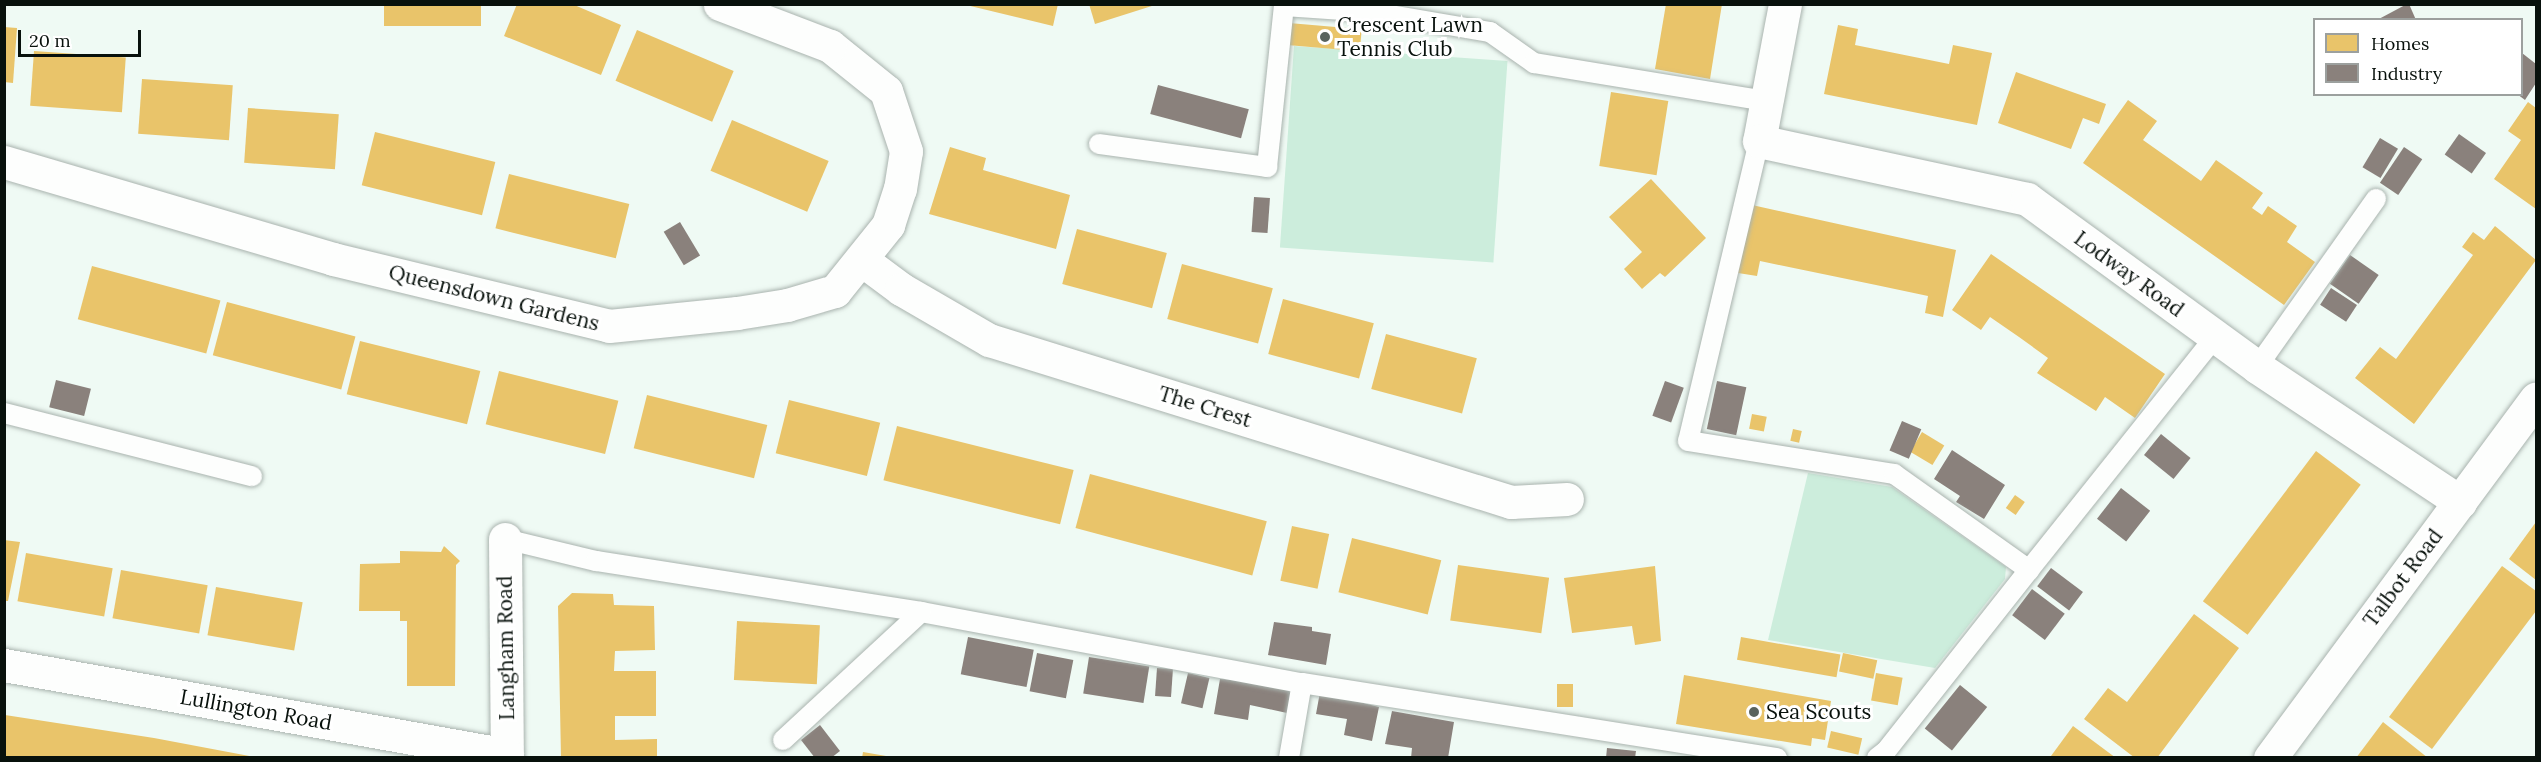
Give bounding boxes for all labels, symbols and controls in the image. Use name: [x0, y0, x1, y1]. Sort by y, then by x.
place label: Crescent Lawn Tennis Club: [1337, 12, 1483, 62]
scale bar: [21, 18, 144, 56]
legend: [2313, 18, 2523, 96]
text: 20 m: [29, 29, 71, 52]
marker: Crescent Lawn Tennis Club: [1318, 30, 1332, 44]
text: Homes: [2371, 32, 2429, 55]
text: Industry: [2371, 62, 2442, 85]
street label: Lodway Road: [2069, 226, 2189, 322]
street label: Queensdown Gardens: [386, 260, 602, 336]
street label: The Crest: [1156, 381, 1254, 433]
street label: Talbot Road: [2358, 524, 2448, 632]
street label: Langham Road: [492, 575, 520, 721]
street label: Lullington Road: [178, 684, 334, 736]
place label: Sea Scouts: [1766, 699, 1871, 725]
marker: Sea Scouts: [1747, 705, 1761, 719]

